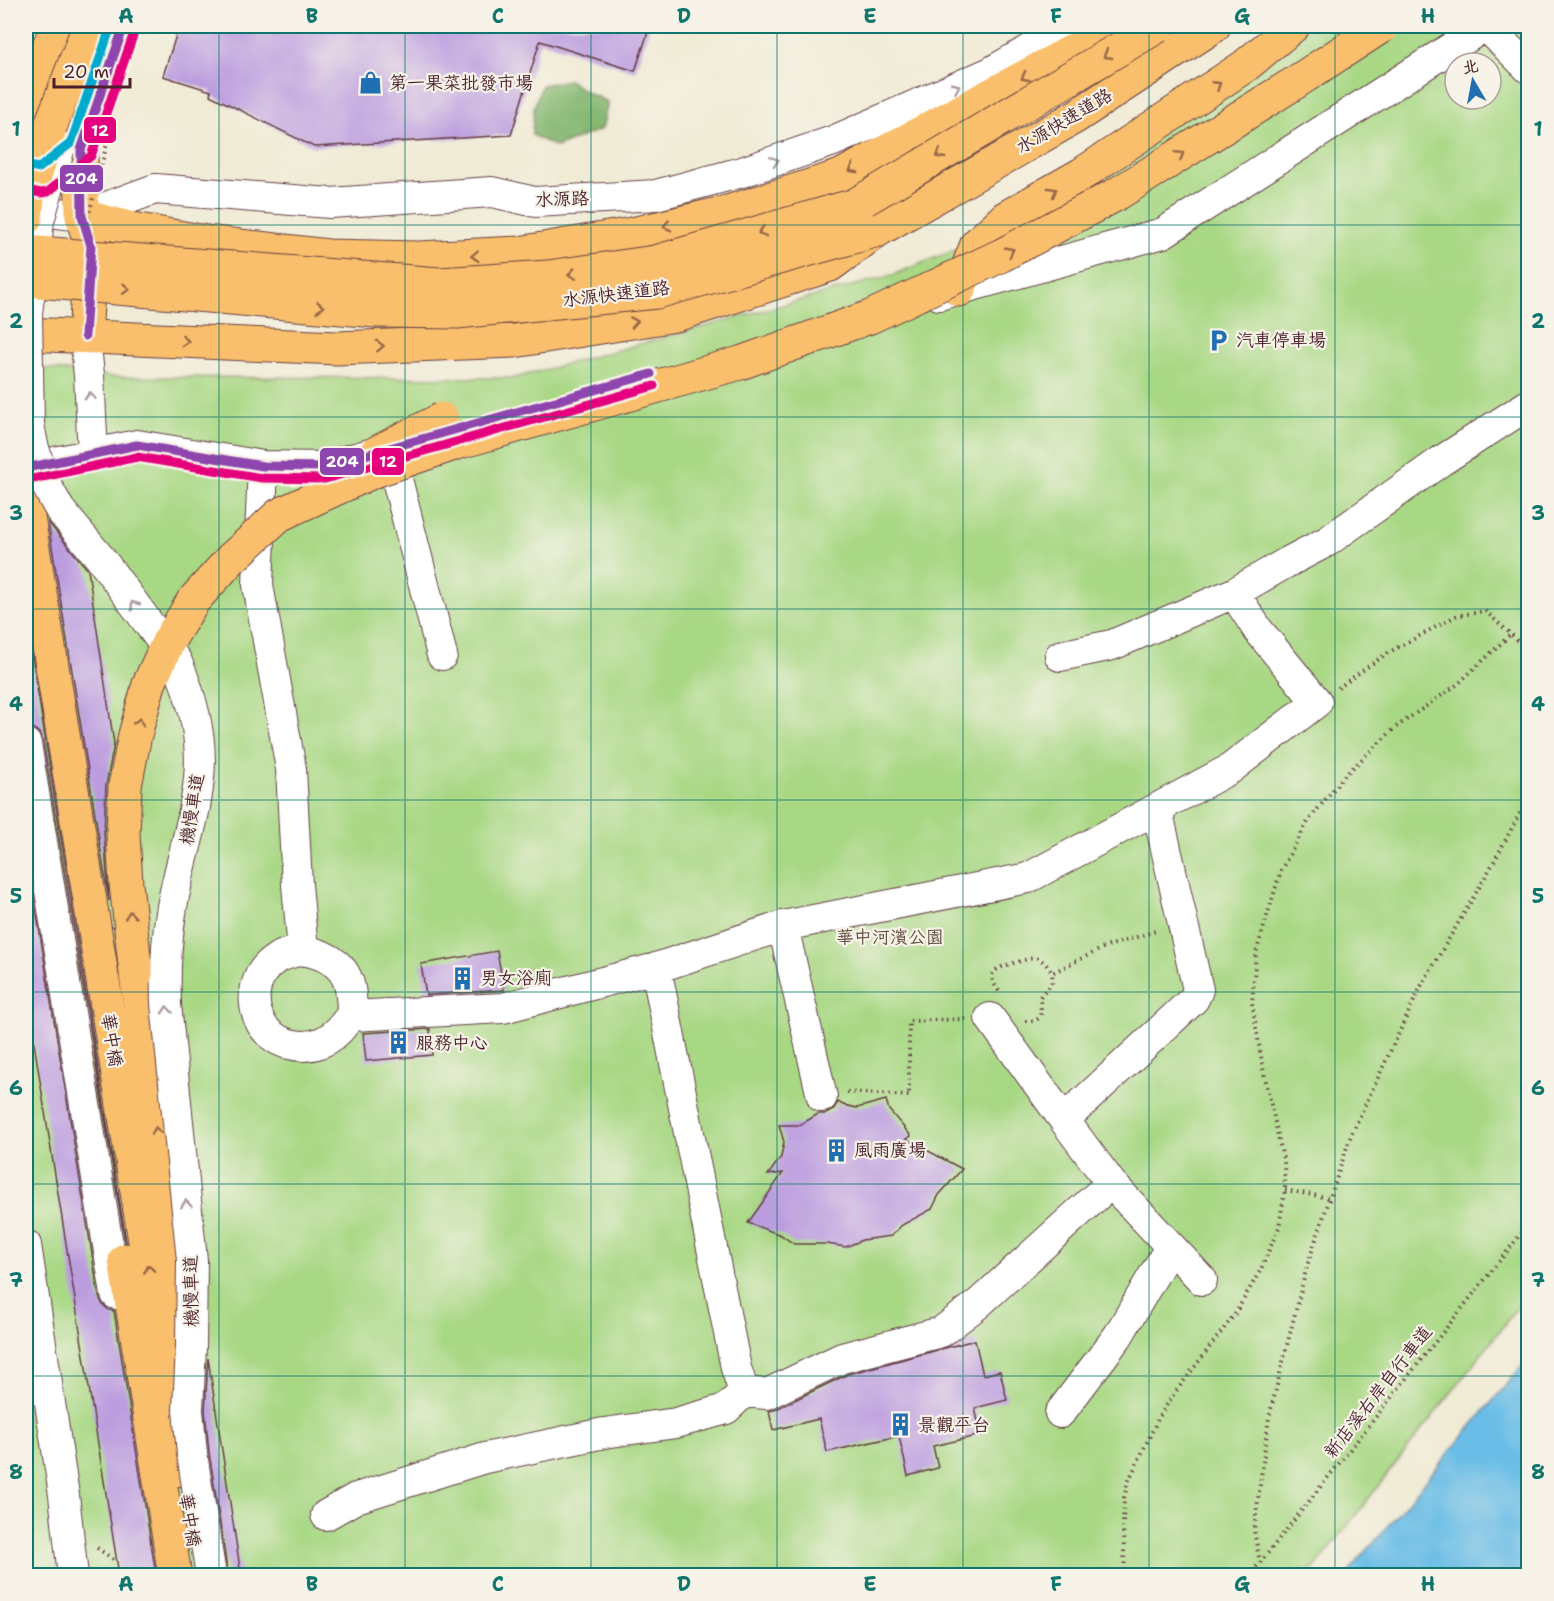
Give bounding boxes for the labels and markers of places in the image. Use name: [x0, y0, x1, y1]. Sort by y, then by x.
shop icon: 第一果菜批發市場: [358, 70, 384, 96]
place label: 第一果菜批發市場: [389, 71, 533, 95]
parking icon: 汽車停車場: [1205, 327, 1231, 353]
place label: 汽車停車場: [1236, 328, 1326, 352]
building icon: 男女浴廁: [449, 965, 475, 991]
place label: 男女浴廁: [480, 966, 552, 990]
building icon: 服務中心: [385, 1030, 411, 1056]
place label: 服務中心: [416, 1031, 488, 1055]
building icon: 風雨廣場: [823, 1137, 849, 1163]
place label: 風雨廣場: [854, 1138, 926, 1162]
building icon: 景觀平台: [887, 1412, 913, 1438]
place label: 景觀平台: [918, 1413, 990, 1437]

